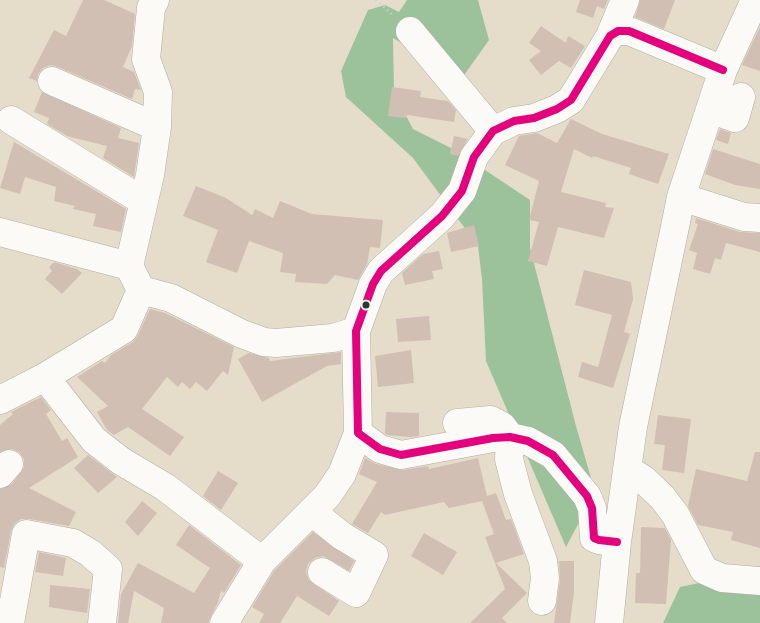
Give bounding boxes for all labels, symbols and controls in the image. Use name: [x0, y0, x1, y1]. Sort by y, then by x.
unlabelled marker: [361, 300, 371, 310]

